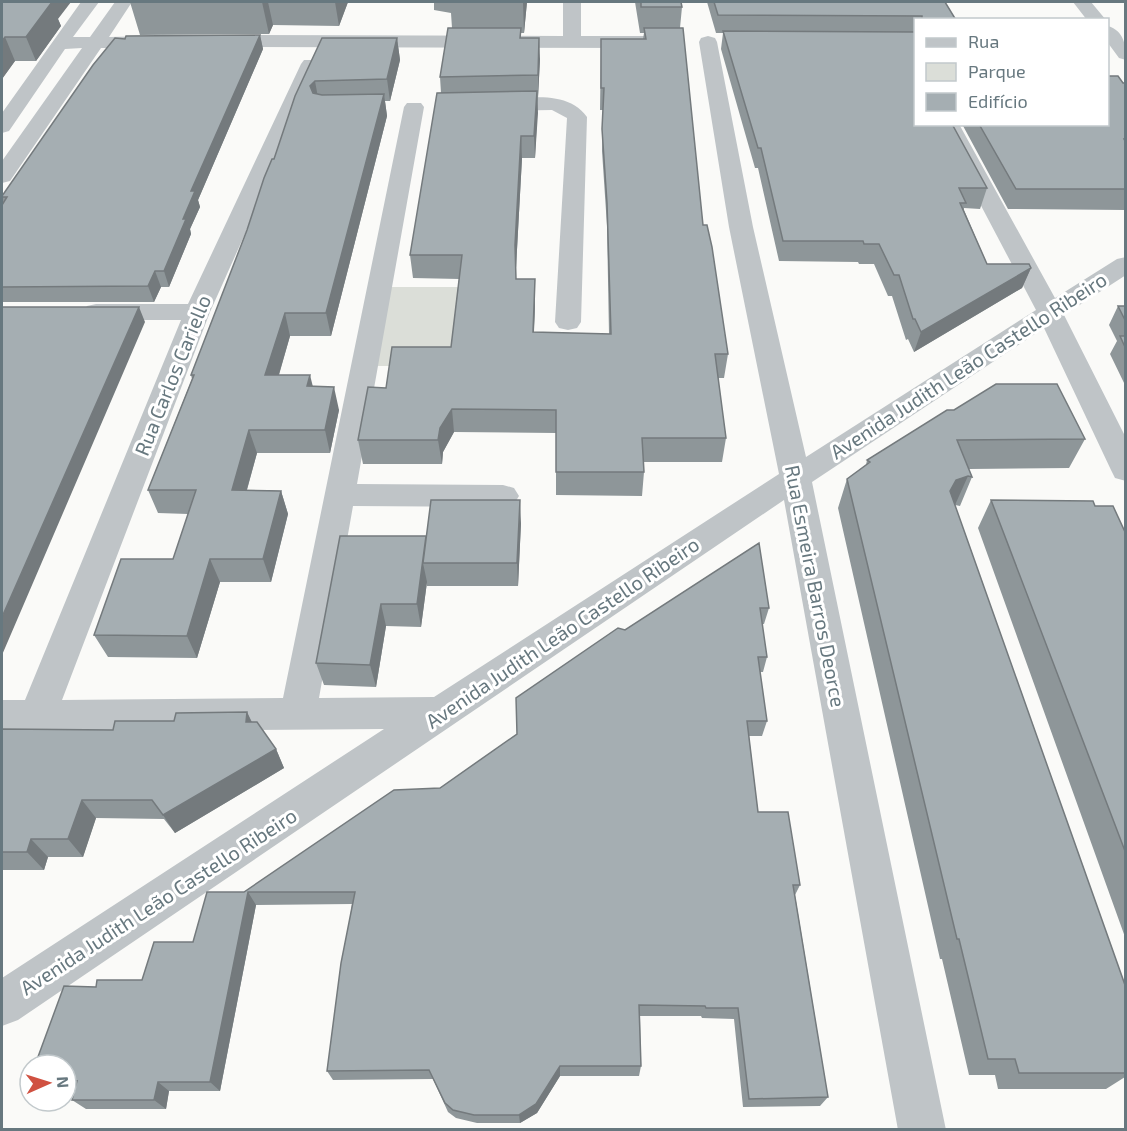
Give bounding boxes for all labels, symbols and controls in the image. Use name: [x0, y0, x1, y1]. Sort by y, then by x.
legend: [914, 18, 1109, 126]
text: Rua: [968, 30, 999, 52]
text: Parque: [968, 60, 1026, 82]
text: Edifício: [968, 90, 1028, 112]
street label: Avenida Judith Leão Castello Ribeiro: [825, 267, 1111, 463]
street label: Rua Carlos Cariello: [129, 291, 215, 459]
street label: Rua Esmeira Barros Deorce: [781, 463, 851, 709]
street label: Avenida Judith Leão Castello Ribeiro: [421, 531, 703, 733]
street label: Avenida Judith Leão Castello Ribeiro: [15, 803, 301, 999]
north arrow: [18, 1053, 78, 1113]
text: N: [54, 1076, 73, 1088]

